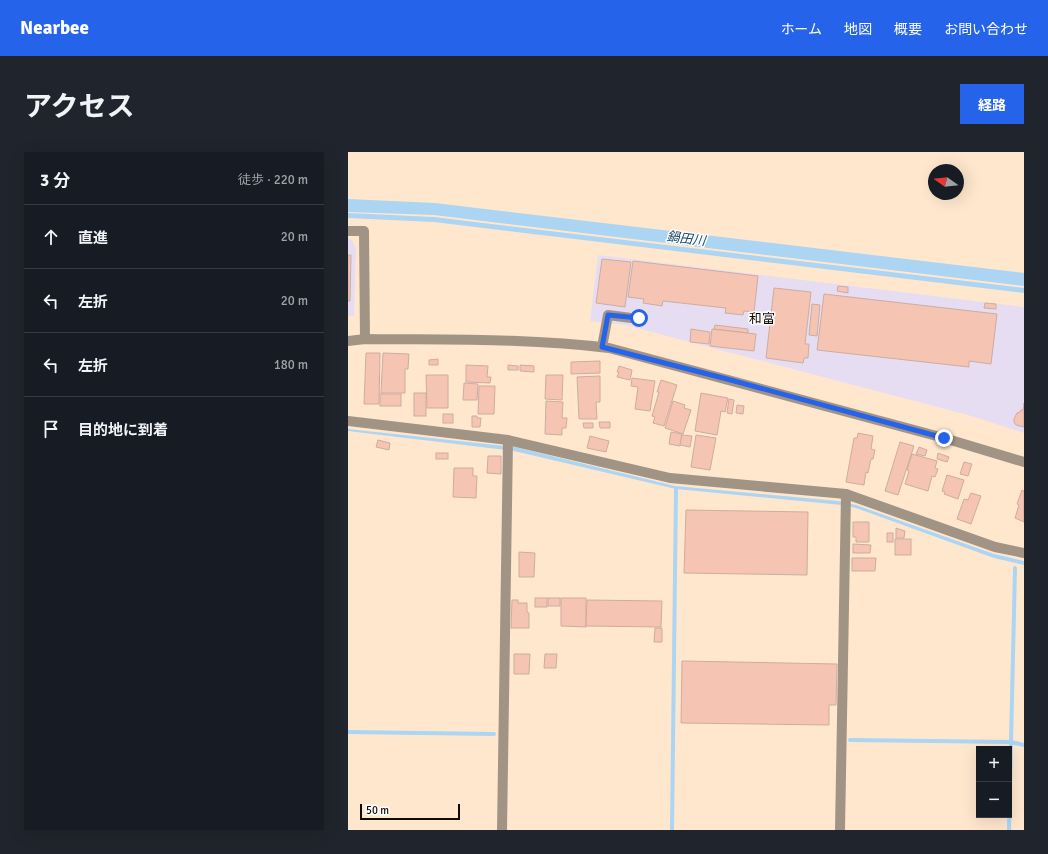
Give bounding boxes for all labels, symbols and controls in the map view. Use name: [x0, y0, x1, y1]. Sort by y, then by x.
text: Nearbee: [20, 16, 89, 40]
text: ホーム: [780, 21, 822, 38]
text: 地図: [844, 21, 872, 38]
text: 概要: [894, 21, 922, 38]
text: お問い合わせ: [944, 21, 1028, 38]
button: 経路: [960, 84, 1024, 124]
text: アクセス: [24, 90, 135, 124]
north arrow: [928, 164, 964, 200]
text: 3 分: [40, 170, 70, 191]
text: 徒歩 · 220 m: [238, 172, 308, 188]
icon: ahead: [40, 226, 62, 248]
text: 直進: [78, 229, 108, 247]
text: 20 m: [281, 229, 308, 245]
water label: 鍋田川: [666, 229, 708, 250]
icon: left: [40, 290, 62, 312]
text: 左折: [78, 293, 108, 311]
text: 20 m: [281, 293, 308, 309]
route start: [630, 309, 648, 327]
district label: 和富: [749, 311, 775, 327]
icon: left: [40, 354, 62, 376]
text: 左折: [78, 357, 108, 375]
text: 180 m: [274, 357, 308, 373]
icon: arrive: [40, 418, 62, 440]
text: 目的地に到着: [78, 421, 168, 439]
route end: [935, 429, 953, 447]
map controls: [976, 746, 1012, 818]
button: +: [976, 746, 1012, 782]
button: −: [976, 782, 1012, 818]
scale bar: [360, 802, 460, 821]
text: 50 m: [366, 804, 389, 817]

